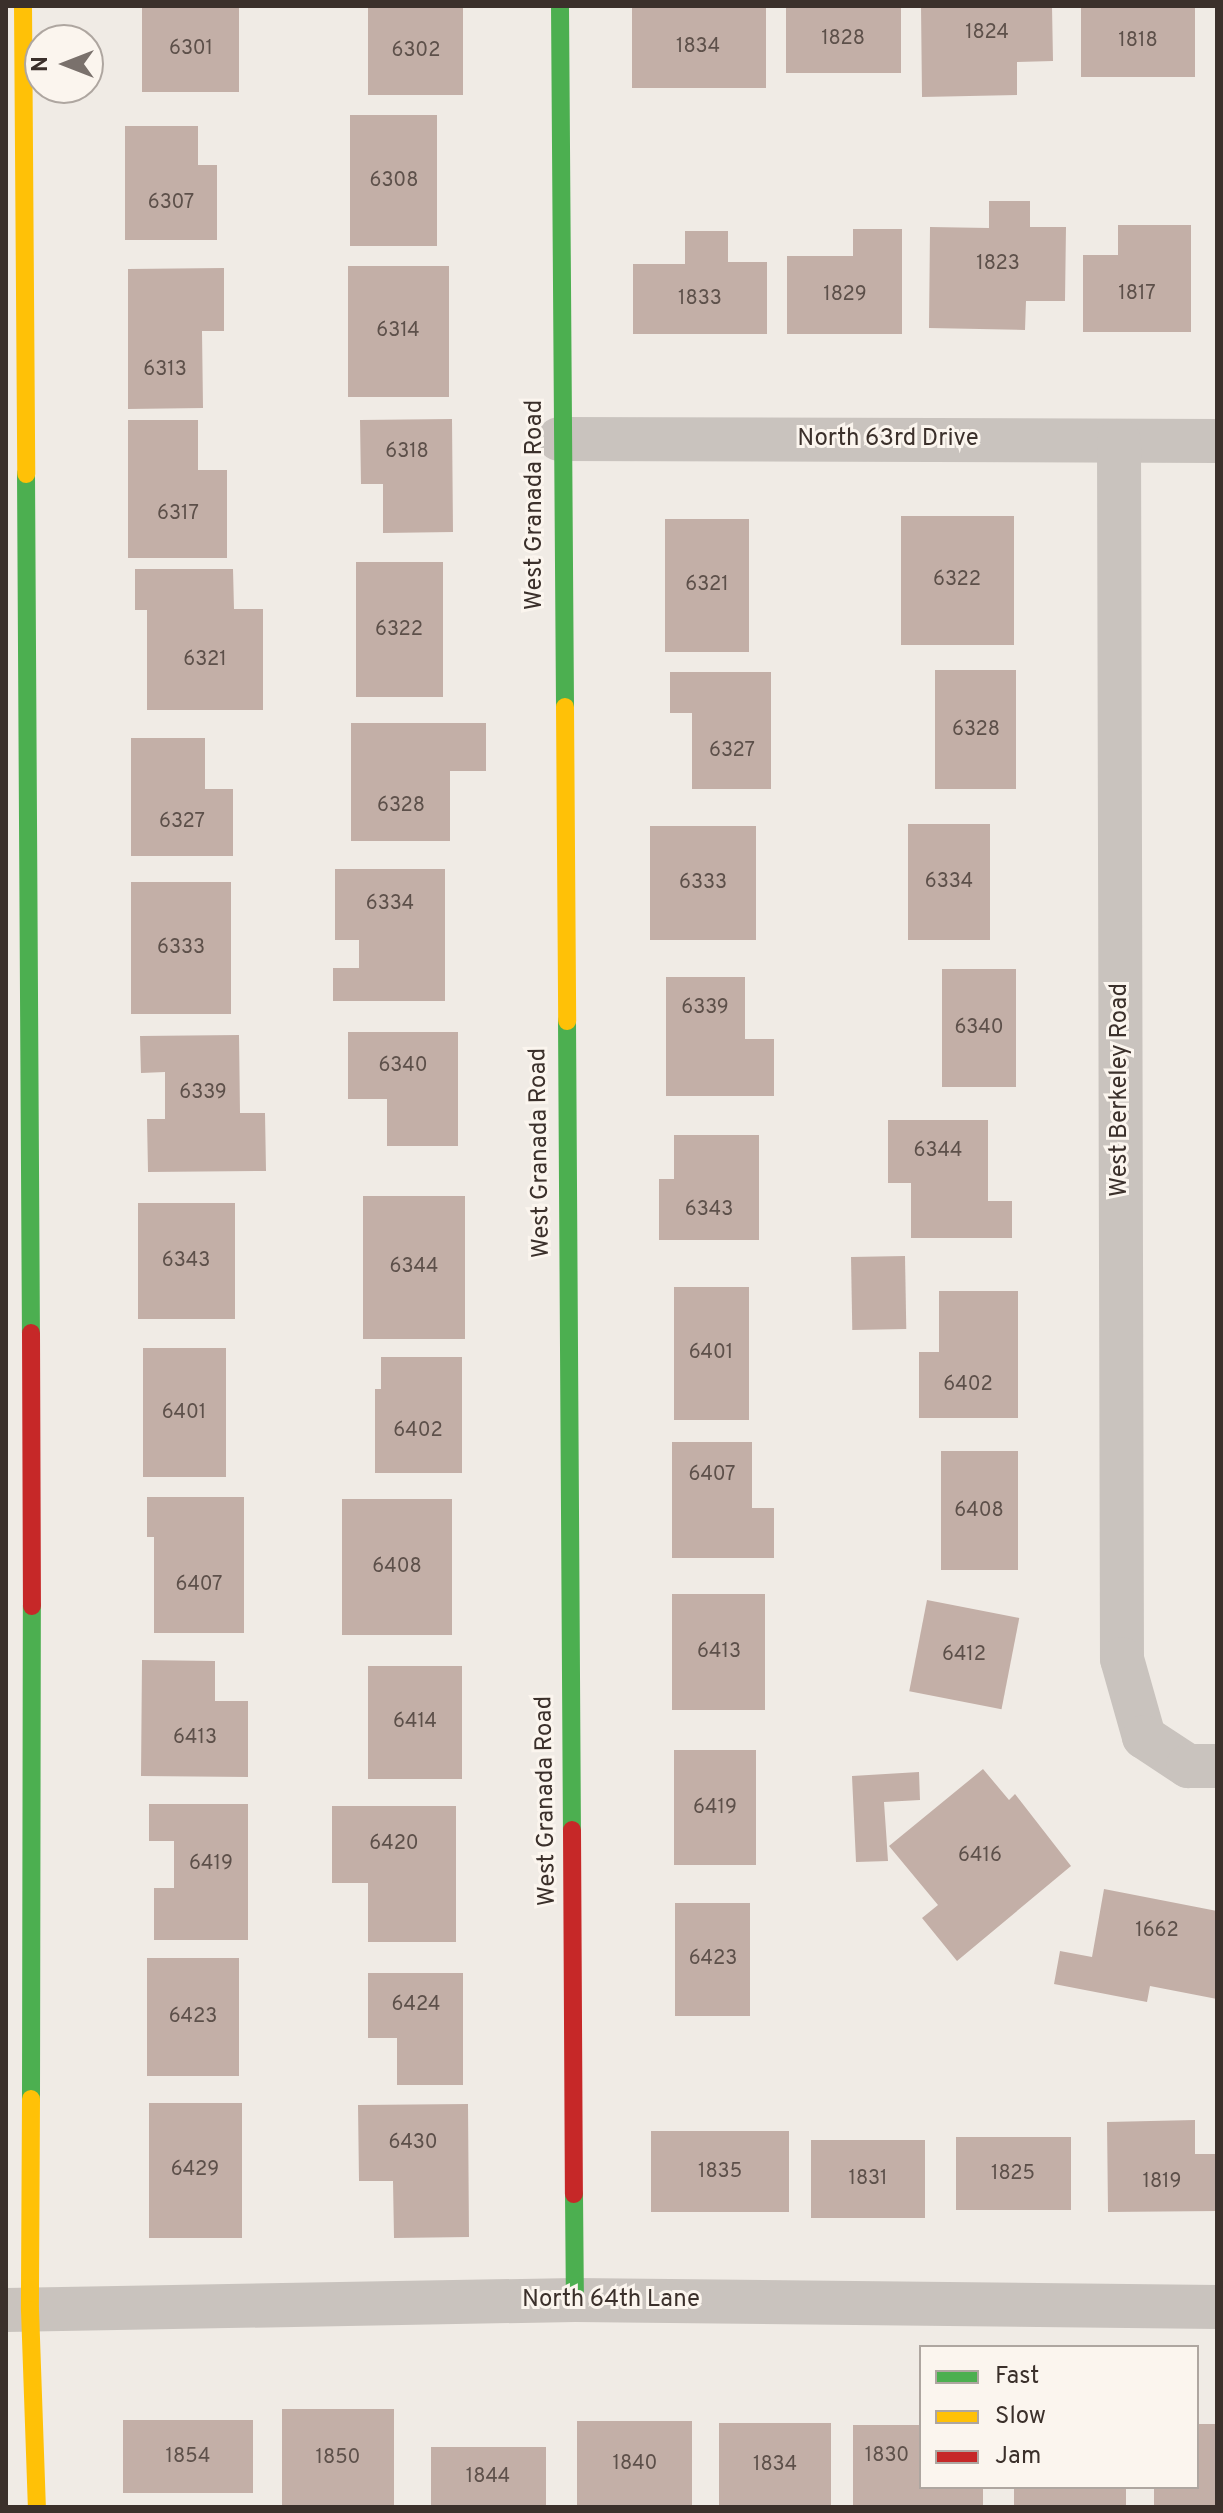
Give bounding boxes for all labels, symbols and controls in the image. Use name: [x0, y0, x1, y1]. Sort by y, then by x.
house number: 1824: [965, 21, 1009, 45]
north arrow: [24, 24, 104, 104]
house number: 1828: [821, 27, 865, 51]
house number: 1818: [1118, 29, 1158, 53]
house number: 1834: [676, 35, 720, 59]
house number: 6301: [169, 37, 213, 61]
house number: 6302: [392, 39, 440, 63]
text: N: [28, 56, 55, 72]
house number: 6308: [370, 169, 418, 193]
house number: 6307: [148, 191, 194, 215]
house number: 1823: [976, 252, 1020, 276]
house number: 1817: [1118, 282, 1156, 306]
house number: 1829: [823, 283, 867, 307]
house number: 1833: [678, 287, 722, 311]
house number: 6314: [376, 319, 420, 343]
house number: 6313: [143, 358, 187, 382]
street label: West Granada Road: [522, 400, 550, 610]
street label: North 63rd Drive: [797, 426, 979, 454]
house number: 6318: [385, 440, 429, 464]
house number: 6317: [157, 502, 199, 526]
house number: 6322: [933, 568, 981, 592]
house number: 6321: [685, 573, 729, 597]
house number: 6322: [375, 618, 423, 642]
house number: 6321: [183, 648, 227, 672]
house number: 6328: [952, 718, 1000, 742]
house number: 6327: [709, 739, 755, 763]
house number: 6328: [377, 794, 425, 818]
house number: 6327: [159, 810, 205, 834]
house number: 6334: [925, 870, 973, 894]
house number: 6333: [679, 871, 727, 895]
house number: 6334: [366, 892, 414, 916]
house number: 6333: [157, 936, 205, 960]
street label: West Berkeley Road: [1107, 983, 1135, 1197]
house number: 6339: [681, 996, 729, 1020]
house number: 6340: [954, 1016, 1004, 1040]
street label: West Granada Road: [525, 1048, 557, 1258]
house number: 6340: [378, 1054, 428, 1078]
house number: 6339: [179, 1081, 227, 1105]
house number: 6344: [914, 1139, 962, 1163]
house number: 6343: [685, 1198, 733, 1222]
house number: 6343: [162, 1249, 210, 1273]
house number: 6344: [390, 1255, 438, 1279]
house number: 6401: [689, 1341, 733, 1365]
house number: 6402: [943, 1373, 993, 1397]
house number: 6401: [162, 1401, 206, 1425]
house number: 6402: [393, 1419, 443, 1443]
house number: 6407: [688, 1463, 736, 1487]
house number: 6408: [954, 1499, 1004, 1523]
house number: 6408: [372, 1555, 422, 1579]
house number: 6407: [175, 1573, 223, 1597]
house number: 6413: [697, 1640, 741, 1664]
house number: 6412: [942, 1643, 986, 1667]
street label: West Granada Road: [531, 1696, 563, 1906]
house number: 6414: [393, 1710, 437, 1734]
house number: 6413: [173, 1726, 217, 1750]
house number: 6419: [693, 1796, 737, 1820]
house number: 6420: [369, 1832, 419, 1856]
house number: 6416: [958, 1844, 1002, 1868]
house number: 6419: [189, 1852, 233, 1876]
house number: 1662: [1135, 1919, 1179, 1943]
house number: 6423: [689, 1947, 737, 1971]
house number: 6424: [392, 1993, 440, 2017]
house number: 6423: [169, 2005, 217, 2029]
house number: 6430: [388, 2131, 438, 2155]
house number: 6429: [171, 2158, 219, 2182]
house number: 1835: [698, 2160, 742, 2184]
house number: 1825: [991, 2162, 1035, 2186]
house number: 1831: [848, 2167, 888, 2191]
house number: 1819: [1142, 2170, 1182, 2194]
street label: North 64th Lane: [522, 2287, 700, 2315]
legend: [919, 2345, 1199, 2489]
text: Fast: [995, 2362, 1039, 2392]
text: Slow: [995, 2402, 1046, 2432]
text: Jam: [995, 2442, 1041, 2472]
house number: 1830: [865, 2444, 909, 2468]
house number: 1854: [166, 2445, 210, 2469]
house number: 1850: [316, 2446, 360, 2470]
house number: 1840: [613, 2452, 657, 2476]
house number: 1834: [753, 2453, 797, 2477]
house number: 1844: [466, 2465, 510, 2489]

